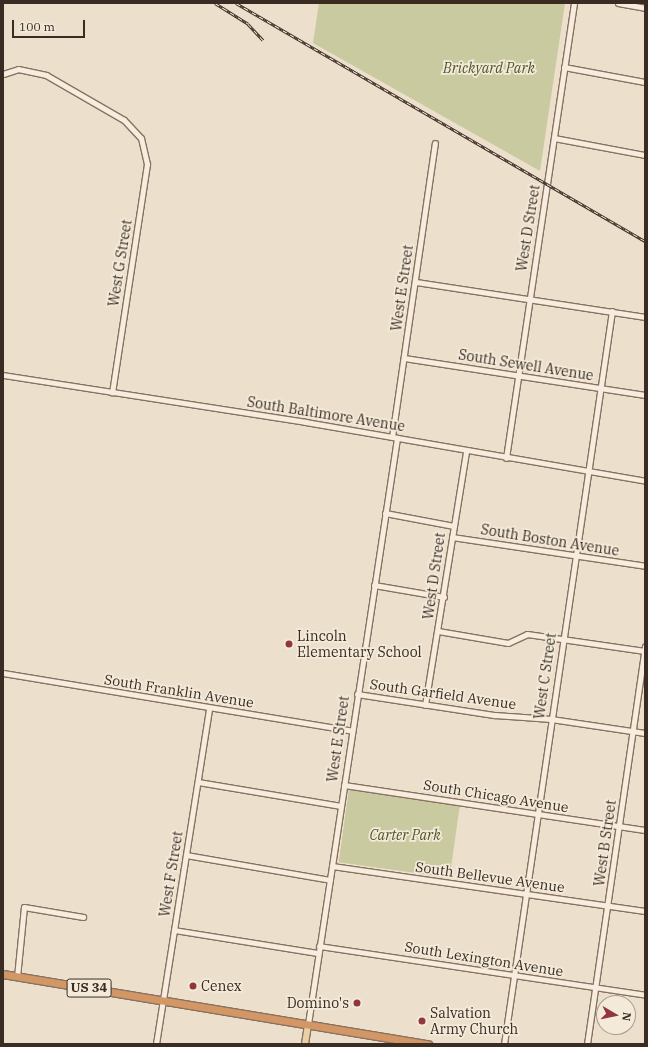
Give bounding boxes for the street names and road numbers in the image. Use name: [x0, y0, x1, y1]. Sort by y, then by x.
street label: West D Street: [513, 183, 543, 273]
street label: West G Street: [105, 218, 135, 308]
street label: West E Street: [388, 244, 416, 332]
street label: South Sewell Avenue: [457, 346, 595, 384]
street label: South Baltimore Avenue: [246, 393, 406, 435]
street label: South Boston Avenue: [480, 521, 620, 559]
street label: West D Street: [420, 531, 448, 621]
street label: West C Street: [531, 632, 559, 720]
street label: South Franklin Avenue: [103, 671, 255, 711]
street label: South Garfield Avenue: [369, 675, 517, 713]
street label: West E Street: [324, 695, 352, 783]
street label: South Chicago Avenue: [422, 776, 570, 816]
street label: West B Street: [591, 799, 619, 887]
street label: West F Street: [156, 830, 186, 918]
street label: South Bellevue Avenue: [414, 858, 566, 896]
street label: South Lexington Avenue: [403, 938, 565, 980]
road number: US 34: [66, 977, 112, 999]

